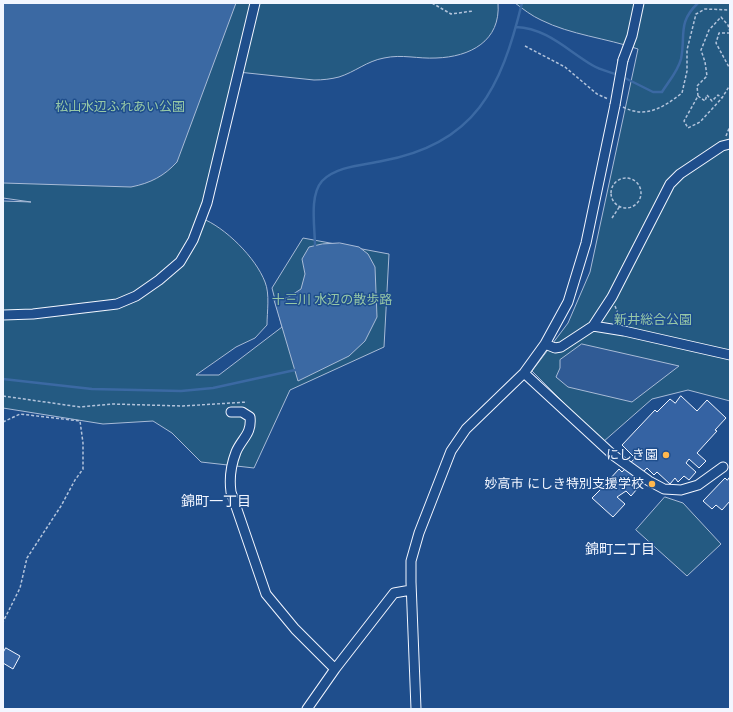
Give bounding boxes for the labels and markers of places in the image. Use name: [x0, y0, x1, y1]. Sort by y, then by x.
place label: にしき園: [606, 447, 658, 463]
marker: にしき園: [661, 450, 671, 460]
place label: 妙高市 にしき特別支援学校: [485, 476, 644, 492]
marker: 妙高市 にしき特別支援学校: [647, 479, 657, 489]

